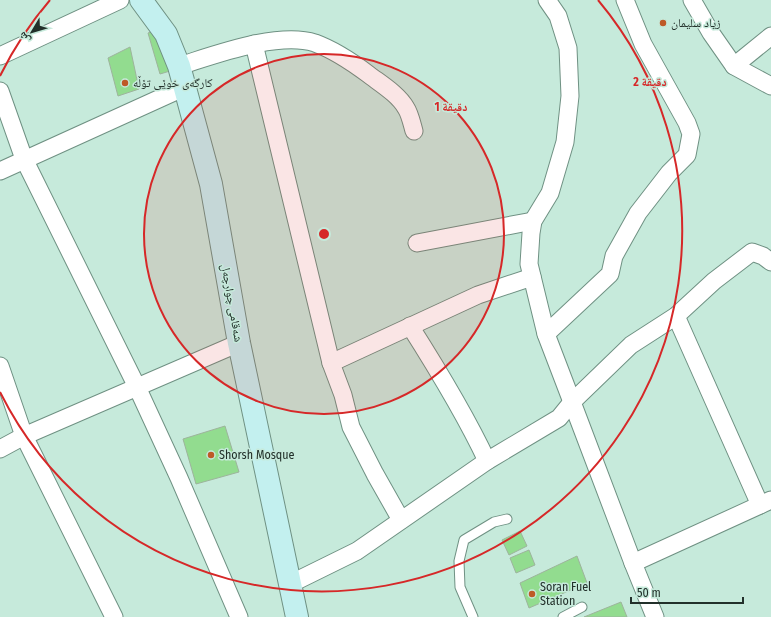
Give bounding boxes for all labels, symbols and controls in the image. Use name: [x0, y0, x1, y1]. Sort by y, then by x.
north arrow: [12, 12, 52, 52]
place label: زياد سليمان: [671, 16, 721, 30]
marker: زياد سليمان: [658, 18, 668, 28]
text: ش: [16, 28, 34, 46]
place label: کارگەی خوێی تۆڵە: [133, 75, 212, 90]
text: 2 دقيقة: [632, 75, 667, 89]
marker: کارگەی خوێی تۆڵە: [120, 78, 130, 88]
text: 1 دقيقة: [435, 100, 467, 114]
centre of rings: [317, 227, 331, 241]
street label: شەقامی چوارچەل: [218, 263, 246, 343]
place label: Shorsh Mosque: [219, 448, 295, 462]
marker: Shorsh Mosque: [206, 450, 216, 460]
scale bar: [631, 579, 743, 605]
place label: Soran Fuel Station: [540, 580, 591, 608]
text: 50 m: [637, 586, 661, 600]
marker: Soran Fuel Station: [527, 589, 537, 599]

